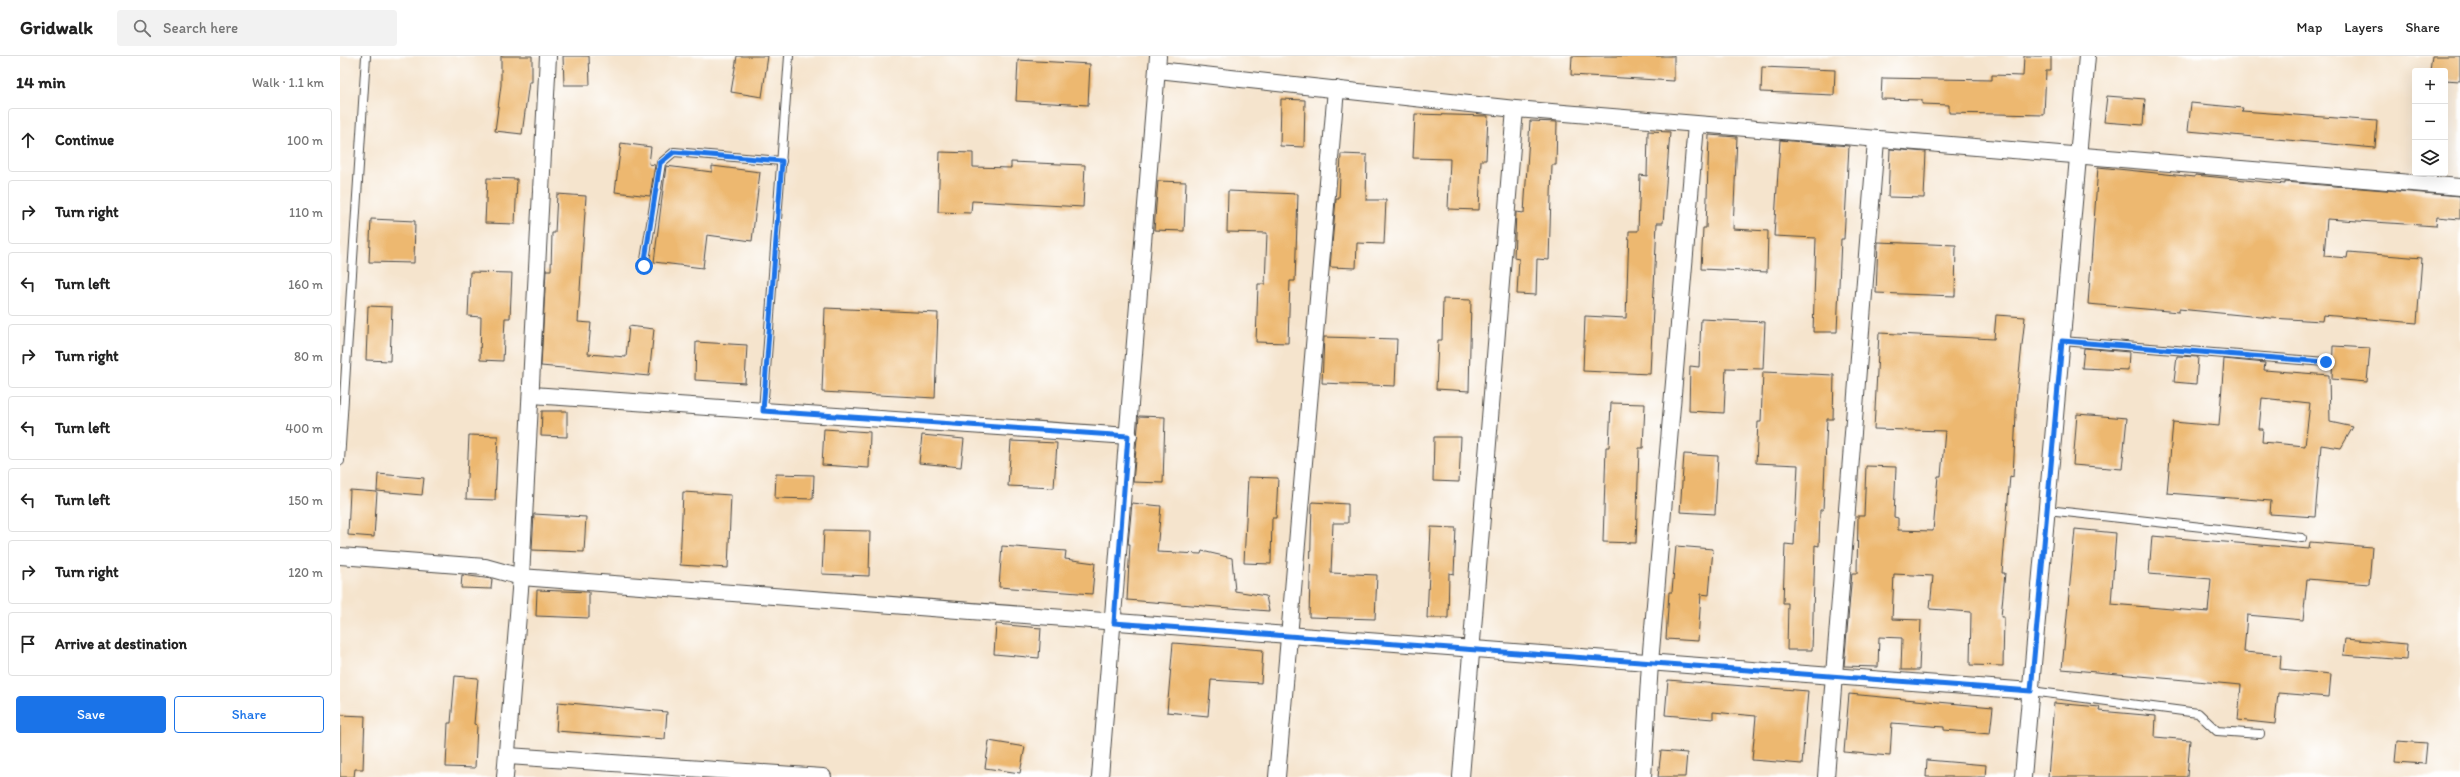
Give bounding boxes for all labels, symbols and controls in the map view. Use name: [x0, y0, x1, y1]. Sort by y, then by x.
search box: [117, 10, 397, 46]
text: Gridwalk: [20, 16, 93, 39]
icon: search: [131, 17, 153, 39]
text: Search here: [163, 19, 238, 37]
text: Map: [2297, 19, 2322, 36]
text: Layers: [2344, 19, 2383, 36]
text: Share: [2405, 19, 2440, 36]
map controls: [2412, 68, 2448, 176]
button: +: [2412, 68, 2448, 104]
text: 14 min: [16, 72, 66, 92]
text: Walk · 1.1 km: [252, 75, 324, 90]
button: −: [2412, 104, 2448, 140]
icon: ahead: [17, 129, 39, 151]
text: Continue: [55, 131, 114, 149]
text: 100 m: [287, 133, 323, 148]
button: layers: [2412, 140, 2448, 176]
icon: right: [17, 201, 39, 223]
text: Turn right: [55, 203, 119, 221]
text: 110 m: [289, 205, 323, 220]
route start: [635, 257, 653, 275]
icon: left: [17, 273, 39, 295]
text: Turn left: [55, 275, 110, 293]
text: 160 m: [288, 277, 323, 292]
icon: right: [17, 345, 39, 367]
text: Turn right: [55, 347, 119, 365]
text: 80 m: [294, 349, 323, 364]
route end: [2317, 353, 2335, 371]
icon: left: [17, 417, 39, 439]
text: Turn left: [55, 419, 110, 437]
text: 400 m: [285, 421, 323, 436]
icon: left: [17, 489, 39, 511]
text: Turn left: [55, 491, 110, 509]
text: 150 m: [288, 493, 323, 508]
icon: right: [17, 561, 39, 583]
text: Turn right: [55, 563, 119, 581]
text: 120 m: [288, 565, 323, 580]
icon: arrive: [17, 633, 39, 655]
text: Arrive at destination: [55, 635, 187, 653]
button: Save: [16, 696, 166, 733]
button: Share: [174, 696, 324, 733]

